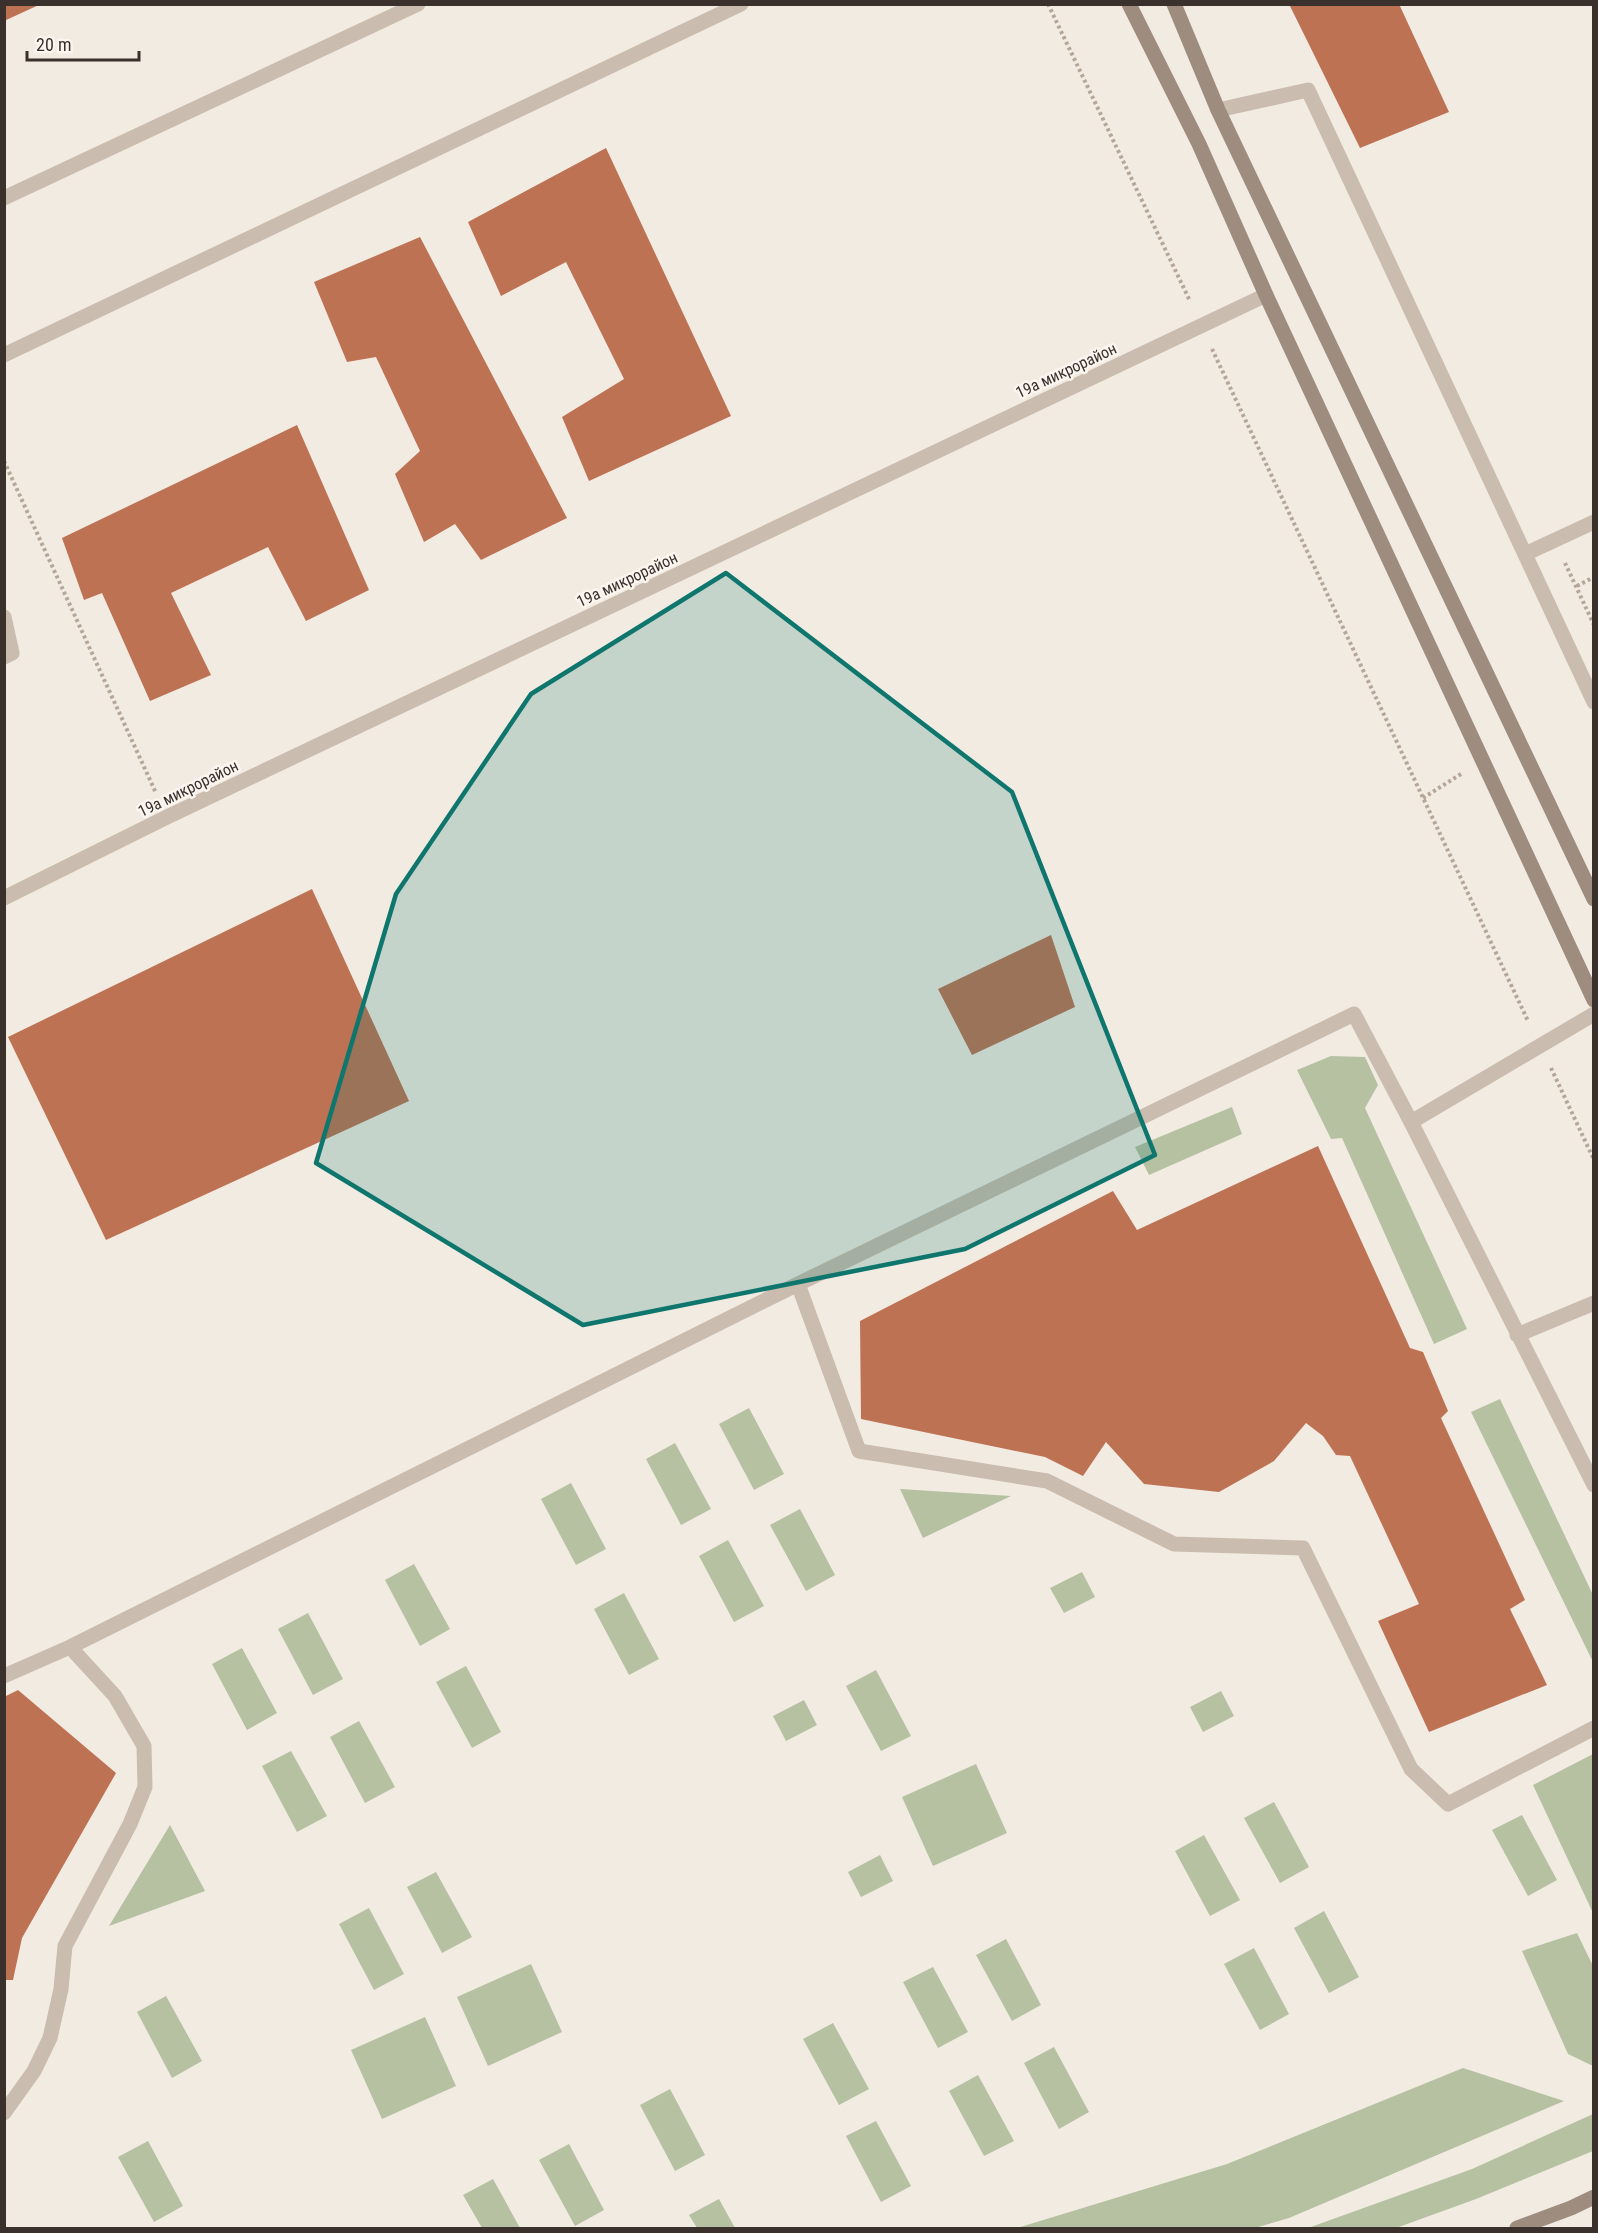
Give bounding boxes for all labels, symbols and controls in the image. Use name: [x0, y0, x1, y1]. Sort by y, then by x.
scale bar: [27, 24, 140, 62]
text: 20 m: [36, 34, 71, 55]
street label: 19а микрорайон: [1013, 339, 1120, 402]
street label: 19а микрорайон: [574, 548, 681, 611]
street label: 19а микрорайон: [135, 756, 241, 821]

